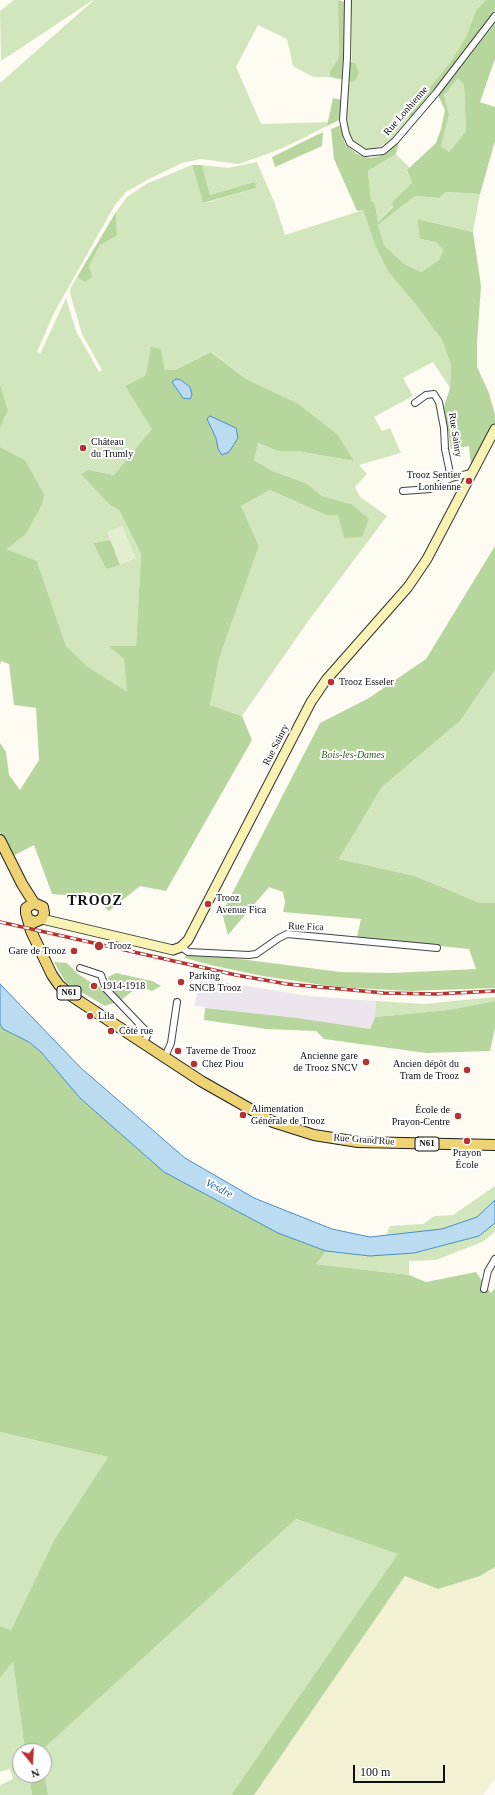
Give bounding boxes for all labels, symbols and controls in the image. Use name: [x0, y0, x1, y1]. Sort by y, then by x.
street label: Rue Lonhienne: [381, 84, 431, 138]
street label: Rue Sainry: [446, 412, 464, 458]
place label: Château du Trumly: [91, 436, 133, 460]
marker: Château du Trumly: [78, 443, 88, 453]
place label: Trooz Sentier Lonhienne: [407, 469, 461, 492]
marker: Trooz Sentier Lonhienne: [464, 476, 474, 486]
place label: Trooz Esseler: [339, 676, 394, 688]
marker: Trooz Esseler: [326, 677, 336, 687]
street label: Rue Sainry: [261, 722, 291, 768]
park label: Bois-les-Dames: [321, 749, 385, 761]
place label: Trooz Avenue Fica: [216, 892, 266, 916]
district label: TROOZ: [67, 893, 123, 909]
marker: Trooz Avenue Fica: [203, 899, 213, 909]
street label: Rue Fica: [288, 920, 324, 934]
marker: Trooz: [93, 940, 105, 952]
place label: Trooz: [108, 940, 132, 952]
place label: Gare de Trooz: [9, 945, 66, 957]
marker: Gare de Trooz: [69, 946, 79, 956]
place label: Parking SNCB Trooz: [189, 970, 241, 994]
marker: Parking SNCB Trooz: [176, 977, 186, 987]
place label: 1914-1918: [102, 980, 145, 992]
marker: 1914-1918: [89, 981, 99, 991]
road number: N61: [57, 986, 81, 1000]
place label: Lila: [98, 1010, 114, 1022]
marker: Lila: [85, 1011, 95, 1021]
place label: Côté rue: [119, 1025, 153, 1037]
marker: Côté rue: [106, 1026, 116, 1036]
place label: Taverne de Trooz: [186, 1045, 256, 1057]
marker: Taverne de Trooz: [173, 1046, 183, 1056]
place label: Ancienne gare de Trooz SNCV: [293, 1050, 358, 1074]
marker: Ancienne gare de Trooz SNCV: [361, 1057, 371, 1067]
place label: Chez Piou: [202, 1058, 243, 1070]
place label: Ancien dépôt du Tram de Trooz: [393, 1058, 459, 1082]
marker: Chez Piou: [189, 1059, 199, 1069]
marker: Ancien dépôt du Tram de Trooz: [462, 1065, 472, 1075]
place label: Alimentation Générale de Trooz: [251, 1103, 325, 1126]
place label: École de Prayon-Centre: [392, 1104, 450, 1128]
marker: Alimentation Générale de Trooz: [238, 1110, 248, 1120]
marker: École de Prayon-Centre: [453, 1111, 463, 1121]
street label: Rue Grand'Rue: [333, 1132, 395, 1148]
marker: Prayon École: [462, 1136, 472, 1146]
road number: N61: [415, 1137, 439, 1151]
place label: Prayon École: [453, 1147, 481, 1170]
water label: Vesdre: [203, 1177, 235, 1201]
north arrow: [12, 1743, 52, 1783]
scale bar: [355, 1757, 447, 1783]
text: 100 m: [360, 1765, 390, 1779]
text: N: [30, 1767, 41, 1780]

